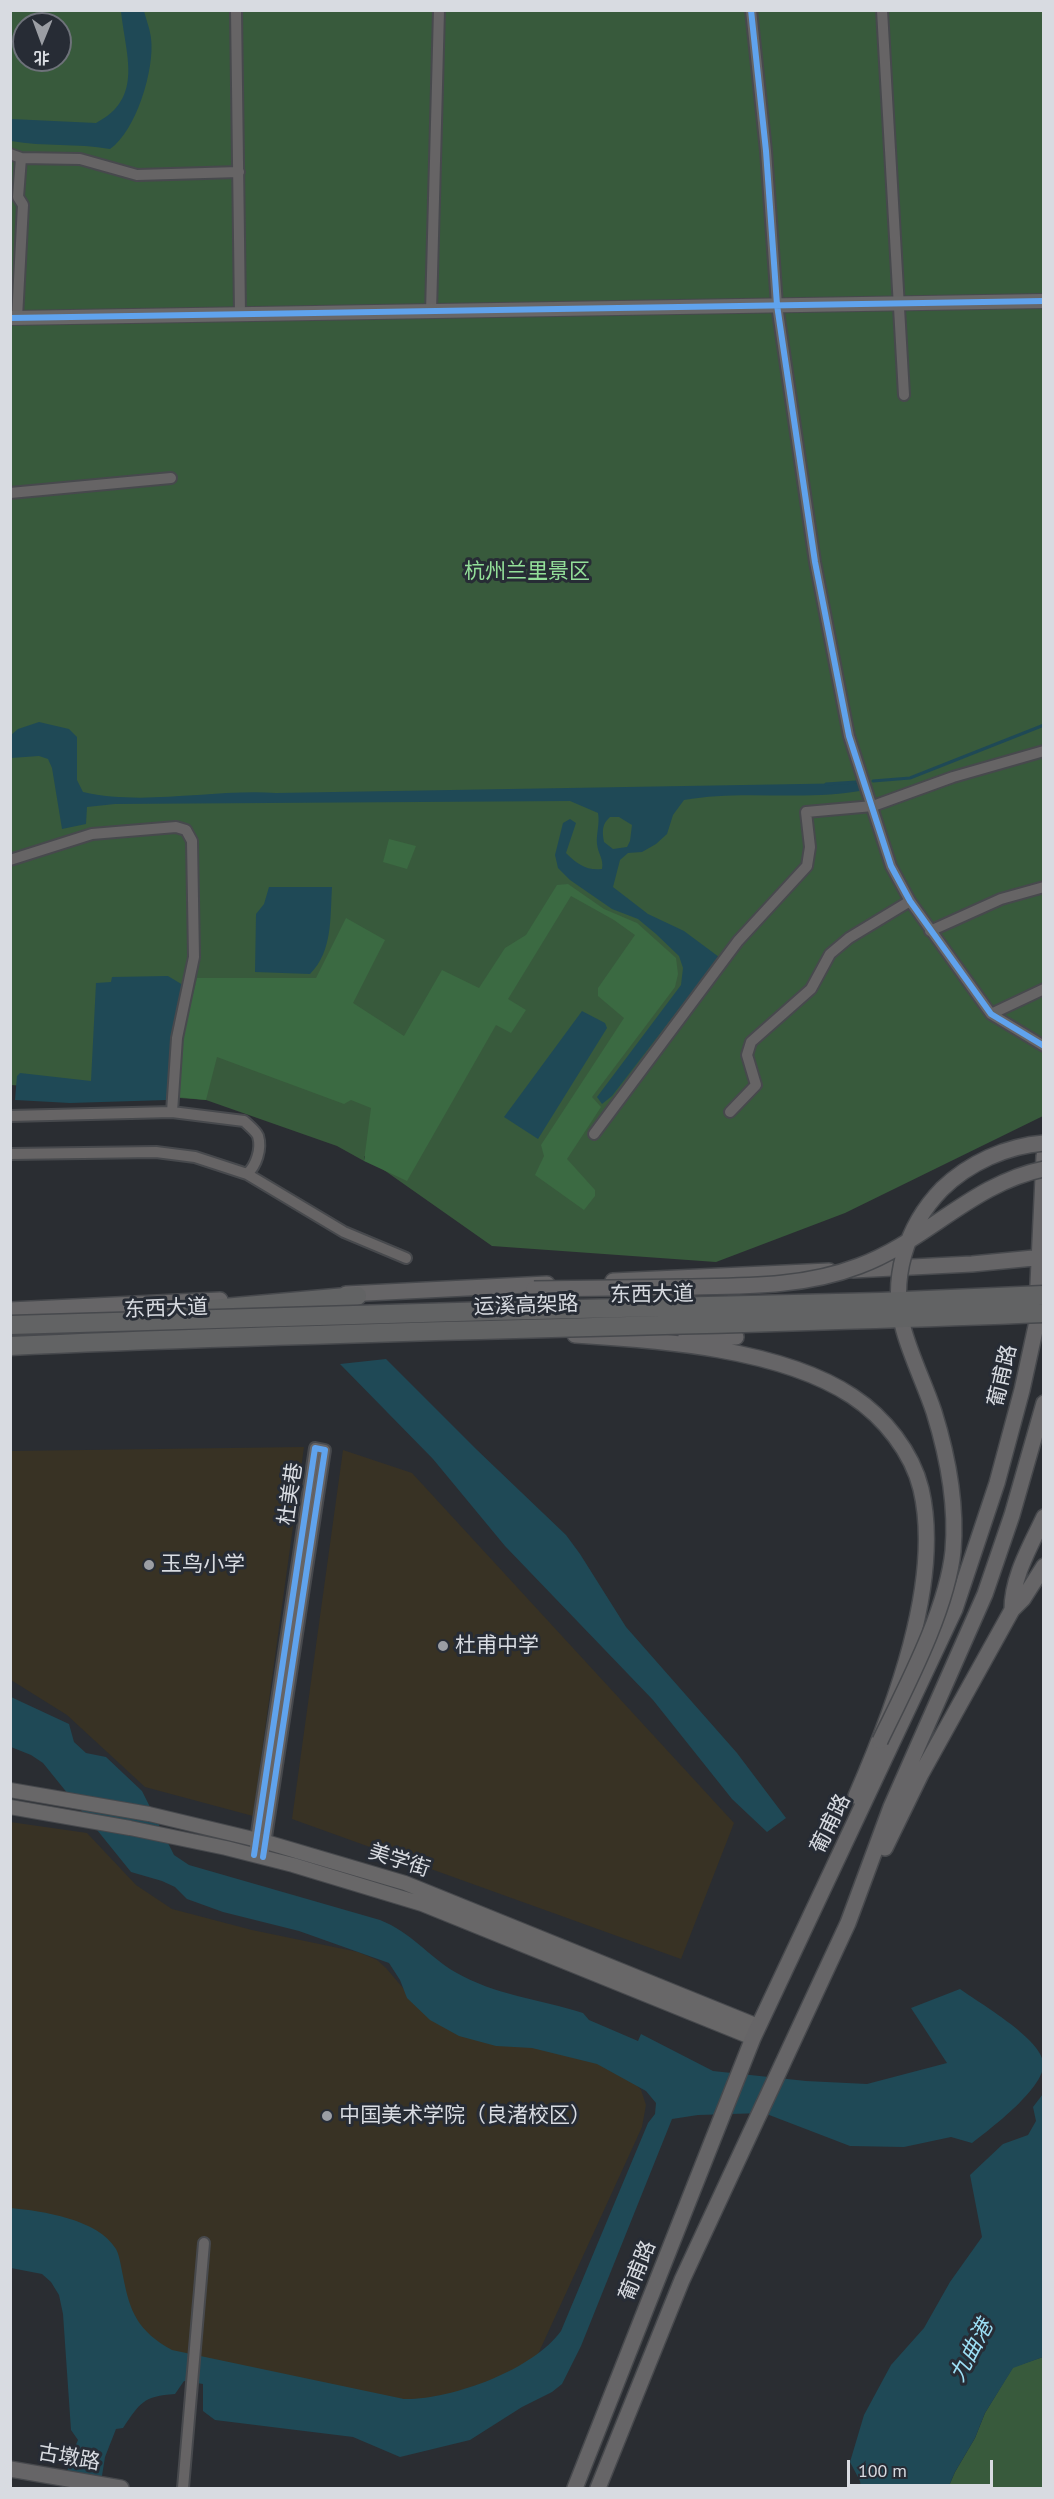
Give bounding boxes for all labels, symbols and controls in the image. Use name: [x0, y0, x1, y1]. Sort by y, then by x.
north arrow: [12, 12, 72, 72]
text: 北: [34, 48, 50, 68]
park label: 杭州兰里景区: [464, 559, 590, 585]
street label: 东西大道: [610, 1282, 694, 1308]
street label: 运溪高架路: [473, 1292, 579, 1320]
street label: 东西大道: [124, 1295, 208, 1323]
street label: 葡甫路: [984, 1342, 1022, 1410]
street label: 杜美巷: [274, 1461, 308, 1527]
place label: 玉鸟小学: [161, 1552, 245, 1578]
marker: 玉鸟小学: [142, 1558, 156, 1572]
place label: 杜甫中学: [455, 1633, 539, 1659]
marker: 杜甫中学: [436, 1639, 450, 1653]
street label: 葡甫路: [806, 1790, 856, 1858]
street label: 美学街: [365, 1839, 433, 1883]
place label: 中国美术学院（良渚校区）: [339, 2103, 591, 2129]
marker: 中国美术学院（良渚校区）: [320, 2109, 334, 2123]
street label: 葡甫路: [615, 2237, 661, 2305]
water label: 九曲港: [945, 2316, 999, 2386]
street label: 古墩路: [36, 2440, 102, 2476]
scale bar: [850, 2448, 996, 2486]
text: 100 m: [858, 2459, 907, 2482]

